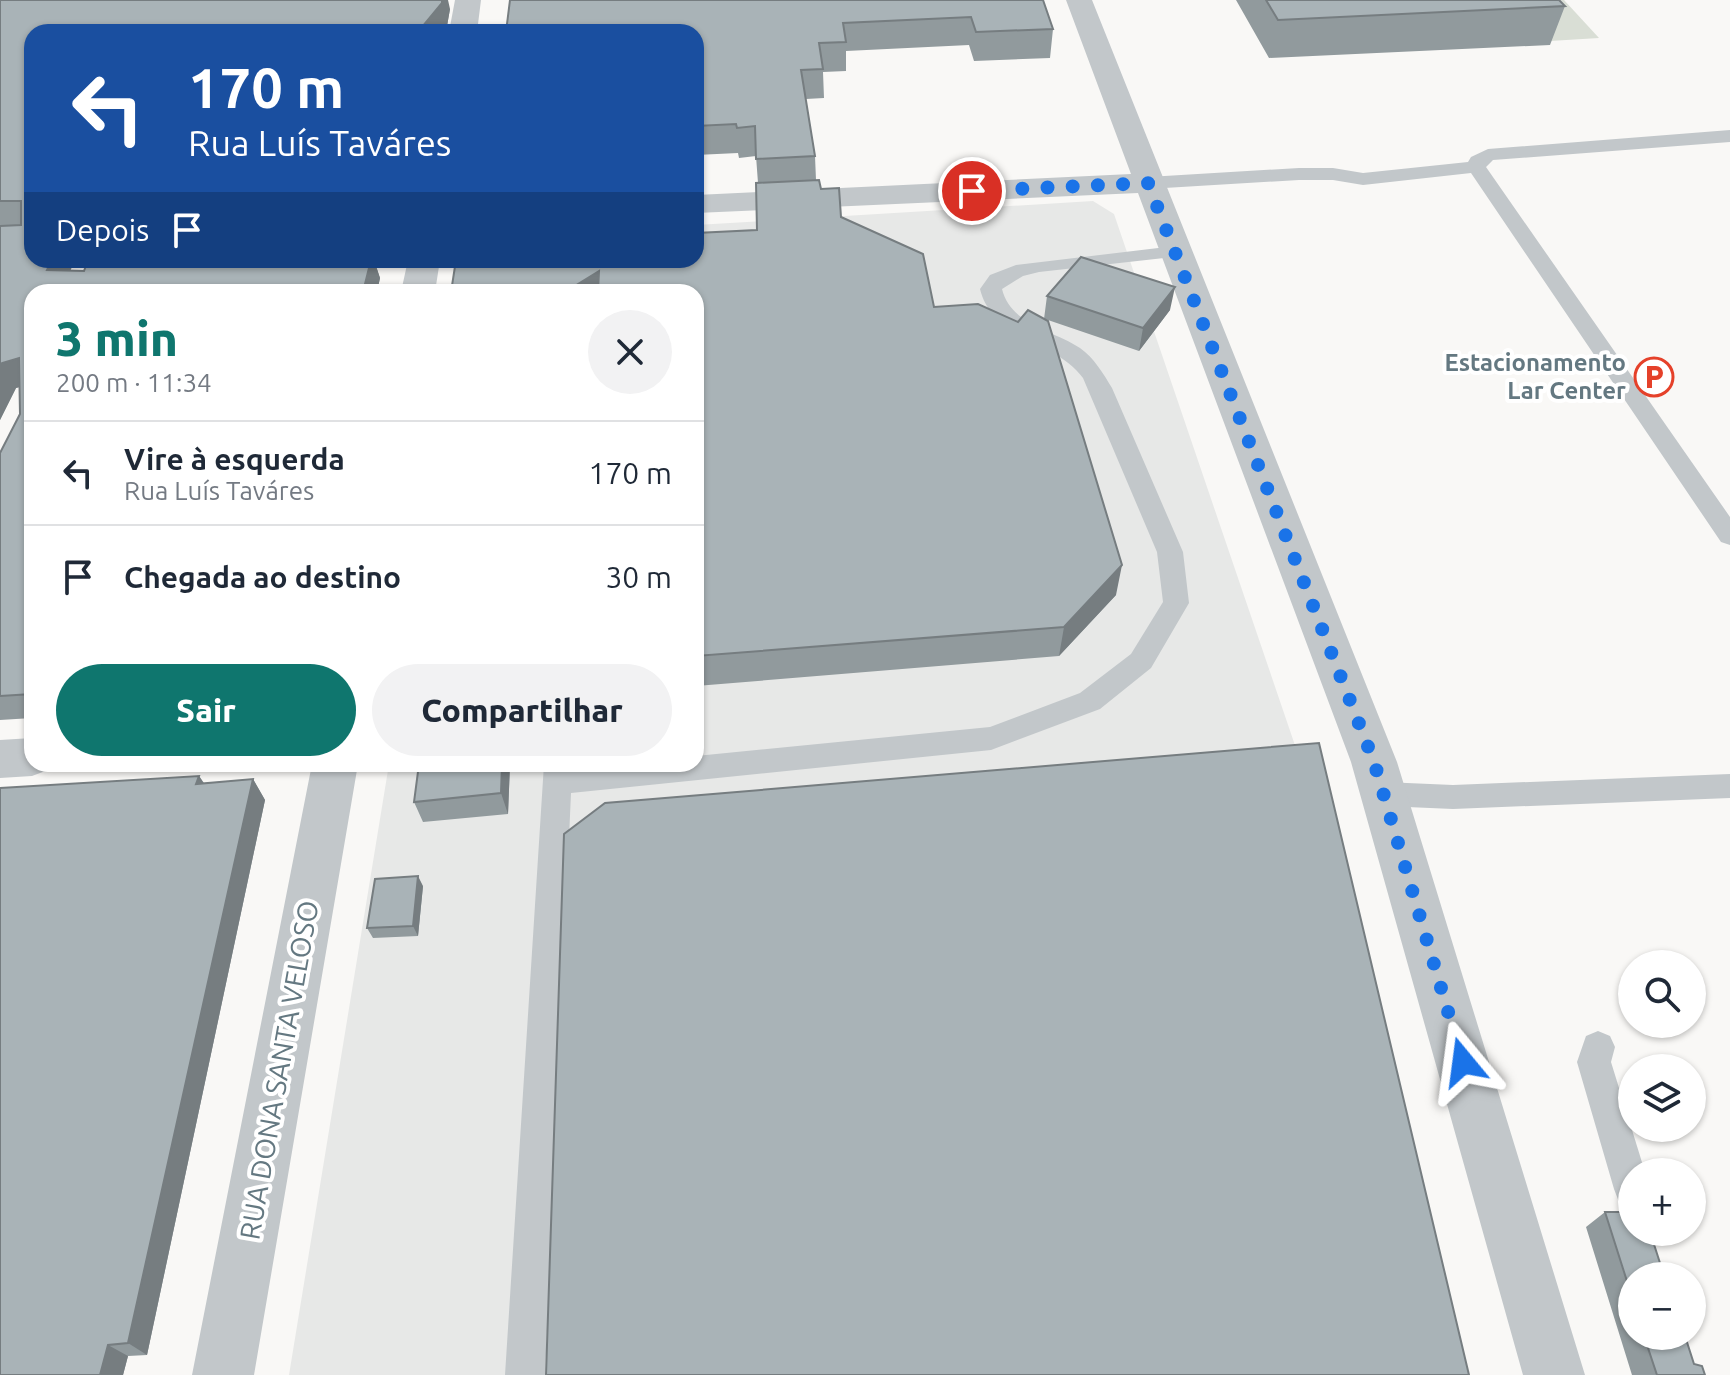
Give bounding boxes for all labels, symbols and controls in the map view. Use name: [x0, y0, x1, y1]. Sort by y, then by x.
icon: left: [56, 56, 160, 160]
text: 170 m: [188, 56, 344, 119]
text: Rua Luís Taváres: [188, 122, 451, 163]
pin: [938, 157, 1006, 225]
icon: arrive: [950, 169, 994, 213]
icon: arrive: [165, 208, 209, 252]
text: Depois: [56, 213, 149, 247]
button: close: [588, 310, 672, 394]
text: 3 min: [56, 311, 178, 365]
place label: Estacionamento Lar Center: [1444, 349, 1626, 404]
parking icon: Estacionamento Lar Center: [1633, 356, 1675, 398]
text: 200 m · 11:34: [56, 368, 212, 397]
text: Vire à esquerda: [124, 442, 345, 476]
icon: left: [56, 451, 100, 495]
text: 170 m: [588, 456, 672, 490]
text: Rua Luís Taváres: [124, 476, 314, 505]
icon: arrive: [56, 555, 100, 599]
text: Chegada ao destino: [124, 560, 401, 594]
text: 30 m: [605, 560, 672, 594]
button: Sair: [56, 664, 356, 756]
button: Compartilhar: [372, 664, 672, 756]
street label: RUA DONA SANTA VELOSO: [233, 898, 324, 1242]
map controls: [1618, 950, 1706, 1350]
button: search: [1618, 950, 1706, 1038]
position arrow: [1421, 1020, 1505, 1104]
button: layers: [1618, 1054, 1706, 1142]
button: +: [1618, 1158, 1706, 1246]
button: −: [1618, 1262, 1706, 1350]

